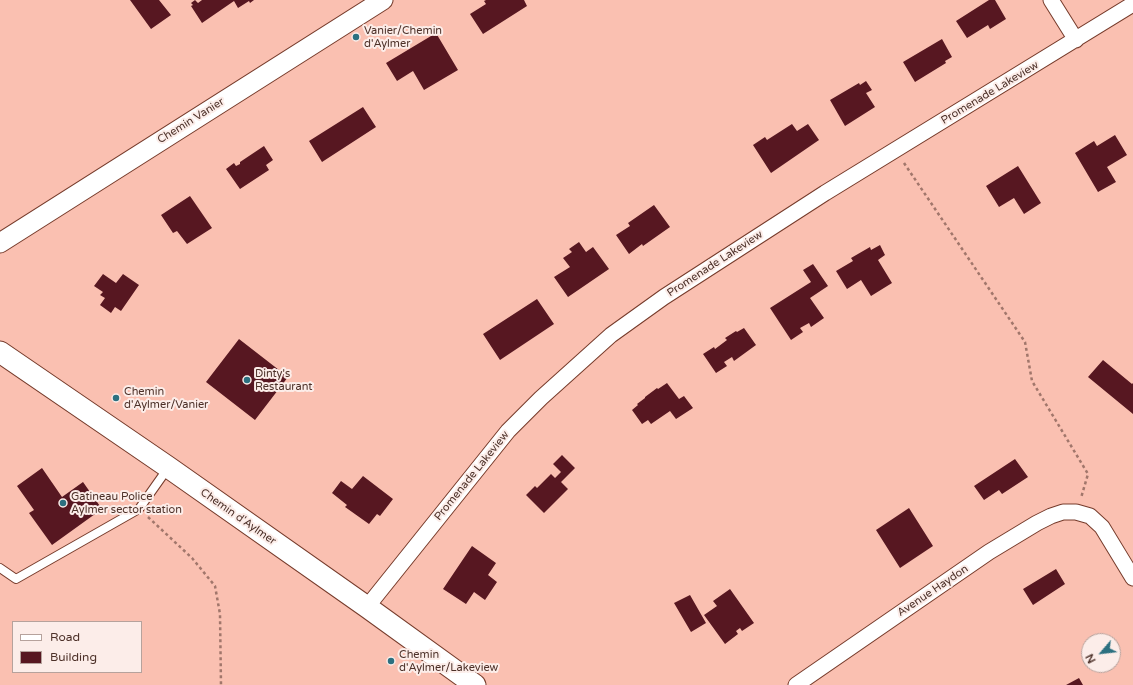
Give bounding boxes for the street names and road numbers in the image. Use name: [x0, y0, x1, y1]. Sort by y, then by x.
street label: Promenade Lakeview: [939, 59, 1041, 127]
street label: Chemin Vanier: [155, 95, 227, 147]
street label: Promenade Lakeview: [665, 228, 765, 300]
street label: Promenade Lakeview: [432, 429, 512, 523]
street label: Chemin d'Aylmer: [198, 486, 278, 548]
street label: Avenue Haydon: [895, 562, 971, 620]

